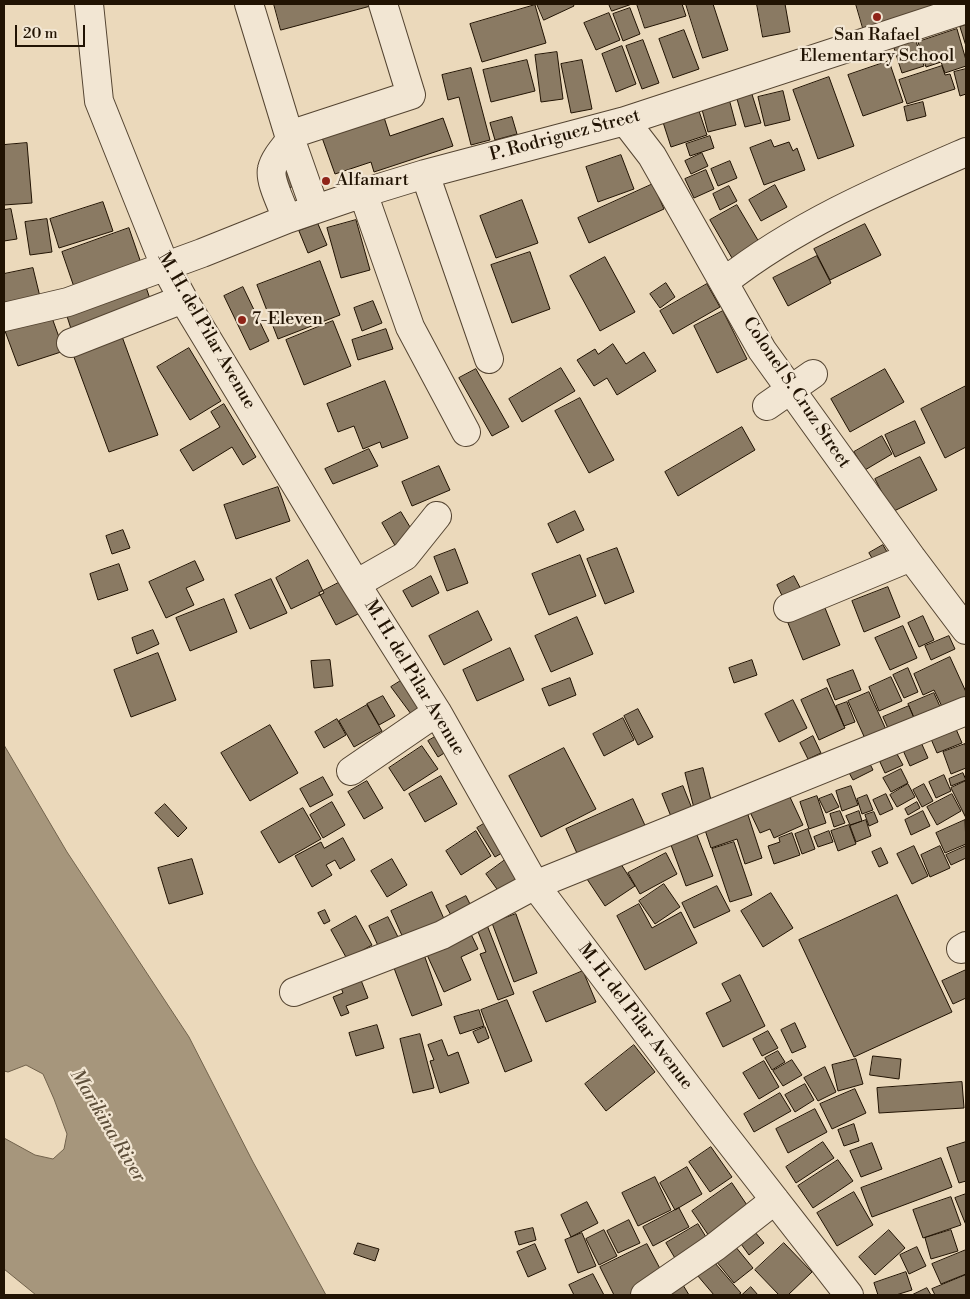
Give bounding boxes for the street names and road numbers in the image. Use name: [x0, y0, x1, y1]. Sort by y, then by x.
street label: P. Rodriguez Street: [487, 106, 643, 166]
street label: M. H. del Pilar Avenue: [152, 249, 260, 413]
street label: Colonel S. Cruz Street: [737, 313, 855, 473]
street label: M. H. del Pilar Avenue: [359, 596, 469, 760]
street label: M. H. del Pilar Avenue: [573, 940, 697, 1094]

